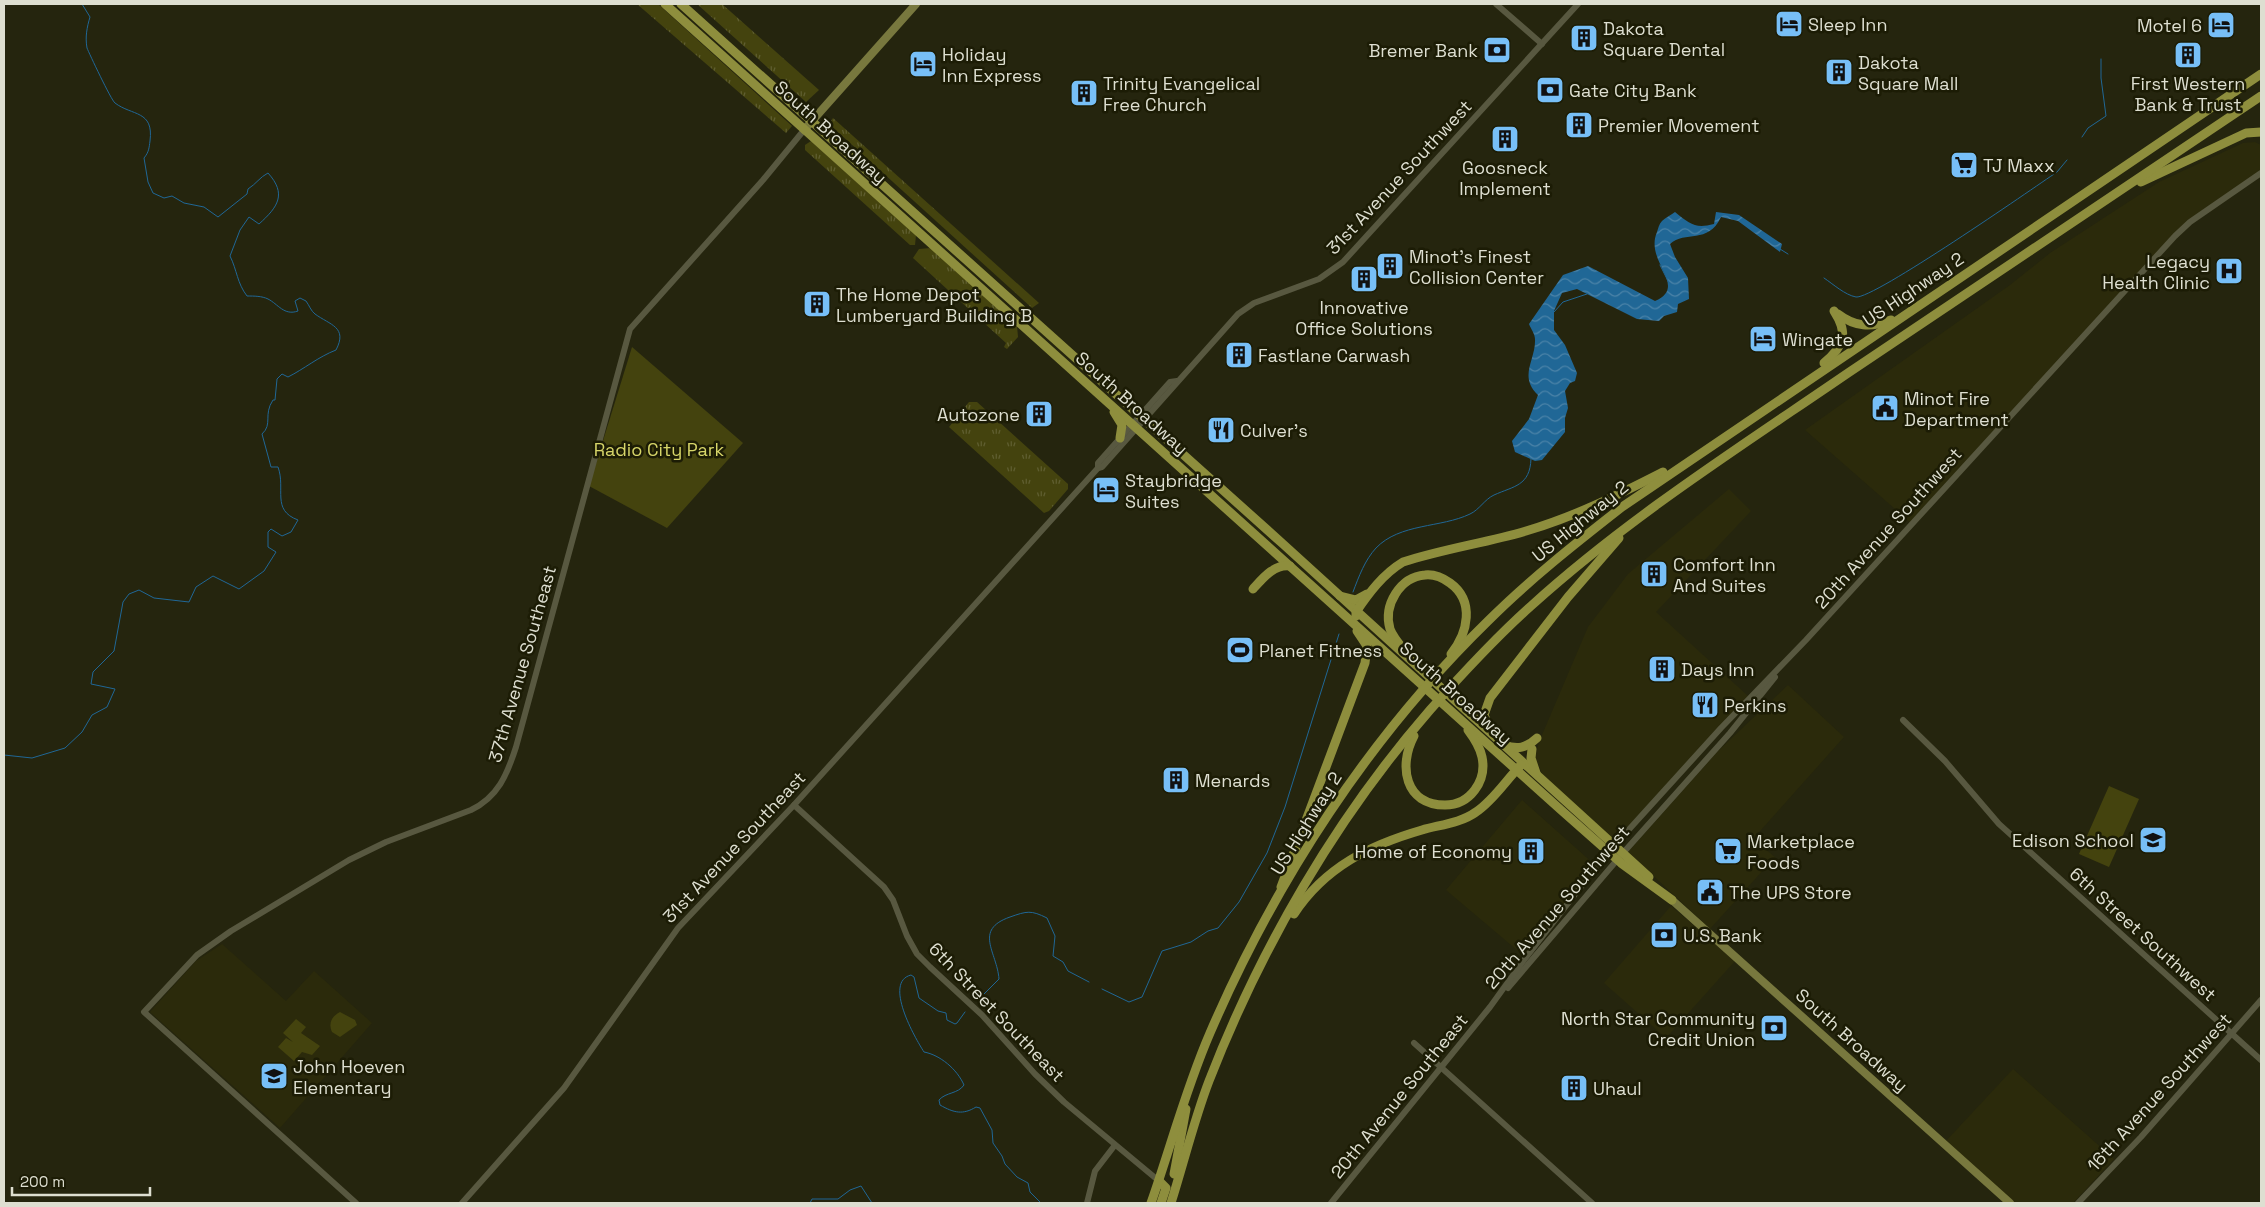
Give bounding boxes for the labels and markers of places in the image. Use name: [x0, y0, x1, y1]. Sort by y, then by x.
hotel icon: Sleep Inn: [1774, 9, 1804, 39]
hotel icon: Motel 6: [2206, 10, 2236, 40]
place label: Sleep Inn: [1808, 13, 1887, 36]
place label: Motel 6: [2137, 14, 2202, 37]
place label: Dakota Square Dental: [1603, 17, 1725, 61]
building icon: Dakota Square Dental: [1569, 23, 1599, 53]
bank icon: Bremer Bank: [1482, 35, 1512, 65]
place label: Bremer Bank: [1368, 39, 1478, 62]
building icon: First Western Bank & Trust: [2173, 40, 2203, 70]
place label: Holiday Inn Express: [942, 43, 1042, 87]
hotel icon: Holiday Inn Express: [908, 49, 938, 79]
place label: Dakota Square Mall: [1858, 51, 1958, 95]
building icon: Dakota Square Mall: [1824, 57, 1854, 87]
place label: Trinity Evangelical Free Church: [1103, 72, 1260, 116]
place label: First Western Bank & Trust: [2131, 72, 2245, 116]
bank icon: Gate City Bank: [1535, 75, 1565, 105]
building icon: Trinity Evangelical Free Church: [1069, 78, 1099, 108]
place label: Gate City Bank: [1569, 79, 1697, 102]
building icon: Premier Movement: [1564, 110, 1594, 140]
place label: Premier Movement: [1598, 114, 1759, 137]
building icon: Goosneck Implement: [1490, 124, 1520, 154]
supermarket icon: TJ Maxx: [1949, 150, 1979, 180]
place label: TJ Maxx: [1983, 154, 2055, 177]
place label: Goosneck Implement: [1459, 156, 1551, 200]
place label: Minot’s Finest Collision Center: [1409, 245, 1544, 289]
place label: Legacy Health Clinic: [2102, 250, 2210, 294]
building icon: Minot’s Finest Collision Center: [1375, 251, 1405, 281]
hospital icon: Legacy Health Clinic: [2214, 256, 2244, 286]
building icon: Innovative Office Solutions: [1349, 264, 1379, 294]
place label: The Home Depot Lumberyard Building B: [836, 283, 1032, 327]
building icon: The Home Depot Lumberyard Building B: [802, 289, 832, 319]
place label: Innovative Office Solutions: [1295, 296, 1433, 340]
hotel icon: Wingate: [1748, 324, 1778, 354]
place label: Wingate: [1782, 328, 1853, 351]
building icon: Fastlane Carwash: [1224, 340, 1254, 370]
place label: Fastlane Carwash: [1258, 344, 1410, 367]
place label: Minot Fire Department: [1904, 387, 2009, 431]
public building icon: Minot Fire Department: [1870, 393, 1900, 423]
building icon: Autozone: [1024, 399, 1054, 429]
place label: Autozone: [937, 403, 1020, 426]
restaurant icon: Culver's: [1206, 415, 1236, 445]
place label: Culver's: [1240, 419, 1308, 442]
place label: Staybridge Suites: [1125, 469, 1222, 513]
hotel icon: Staybridge Suites: [1091, 475, 1121, 505]
place label: Comfort Inn And Suites: [1673, 553, 1776, 597]
building icon: Comfort Inn And Suites: [1639, 559, 1669, 589]
sports icon: Planet Fitness: [1225, 635, 1255, 665]
place label: Planet Fitness: [1259, 639, 1382, 662]
building icon: Days Inn: [1647, 654, 1677, 684]
place label: Days Inn: [1681, 658, 1755, 681]
restaurant icon: Perkins: [1690, 690, 1720, 720]
place label: Perkins: [1724, 694, 1787, 717]
building icon: Menards: [1161, 765, 1191, 795]
place label: Menards: [1195, 769, 1270, 792]
school or university icon: Edison School: [2138, 825, 2168, 855]
place label: Edison School: [2012, 829, 2134, 852]
place label: Marketplace Foods: [1747, 830, 1855, 874]
building icon: Home of Economy: [1516, 836, 1546, 866]
supermarket icon: Marketplace Foods: [1713, 836, 1743, 866]
place label: Home of Economy: [1354, 840, 1512, 863]
public building icon: The UPS Store: [1695, 877, 1725, 907]
place label: The UPS Store: [1729, 881, 1852, 904]
bank icon: U.S. Bank: [1649, 920, 1679, 950]
place label: U.S. Bank: [1683, 924, 1762, 947]
place label: North Star Community Credit Union: [1561, 1007, 1755, 1051]
bank icon: North Star Community Credit Union: [1759, 1013, 1789, 1043]
place label: John Hoeven Elementary: [293, 1055, 405, 1099]
school or university icon: John Hoeven Elementary: [259, 1061, 289, 1091]
building icon: Uhaul: [1559, 1073, 1589, 1103]
place label: Uhaul: [1593, 1077, 1642, 1100]

